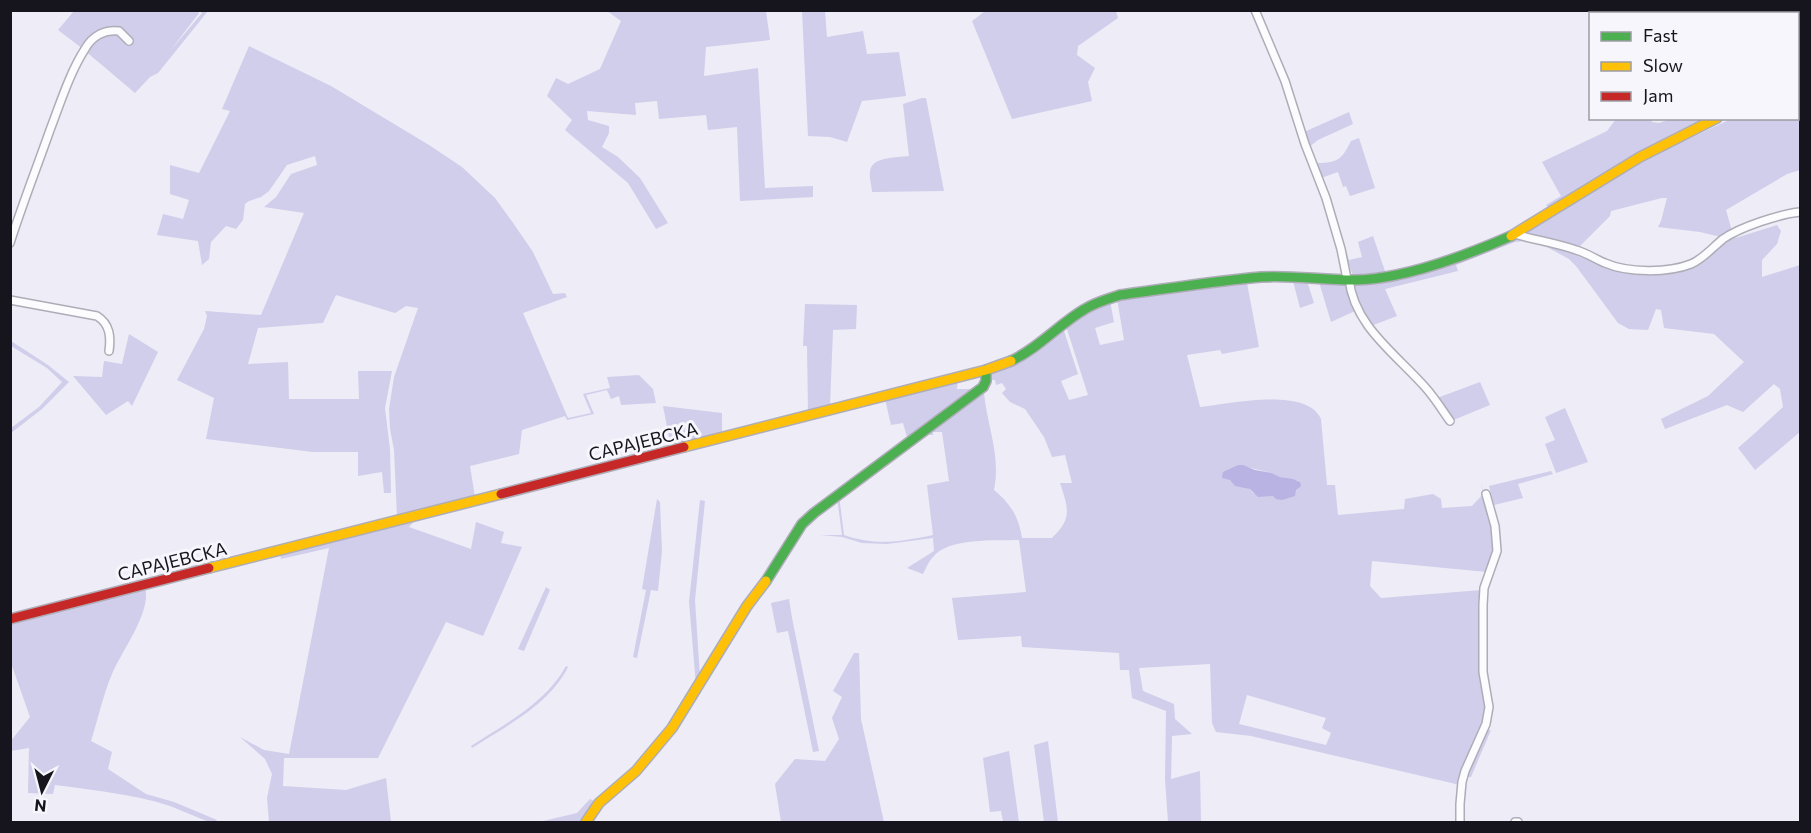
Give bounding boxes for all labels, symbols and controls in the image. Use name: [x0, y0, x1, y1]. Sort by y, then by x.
legend: [1589, 12, 1799, 120]
text: Fast: [1643, 24, 1678, 46]
text: Slow: [1643, 54, 1683, 76]
text: Jam: [1643, 84, 1673, 106]
street label: САРАЈЕВСКА: [586, 417, 700, 465]
street label: САРАЈЕВСКА: [115, 537, 229, 585]
north arrow: [12, 761, 72, 821]
text: N: [33, 796, 47, 816]

